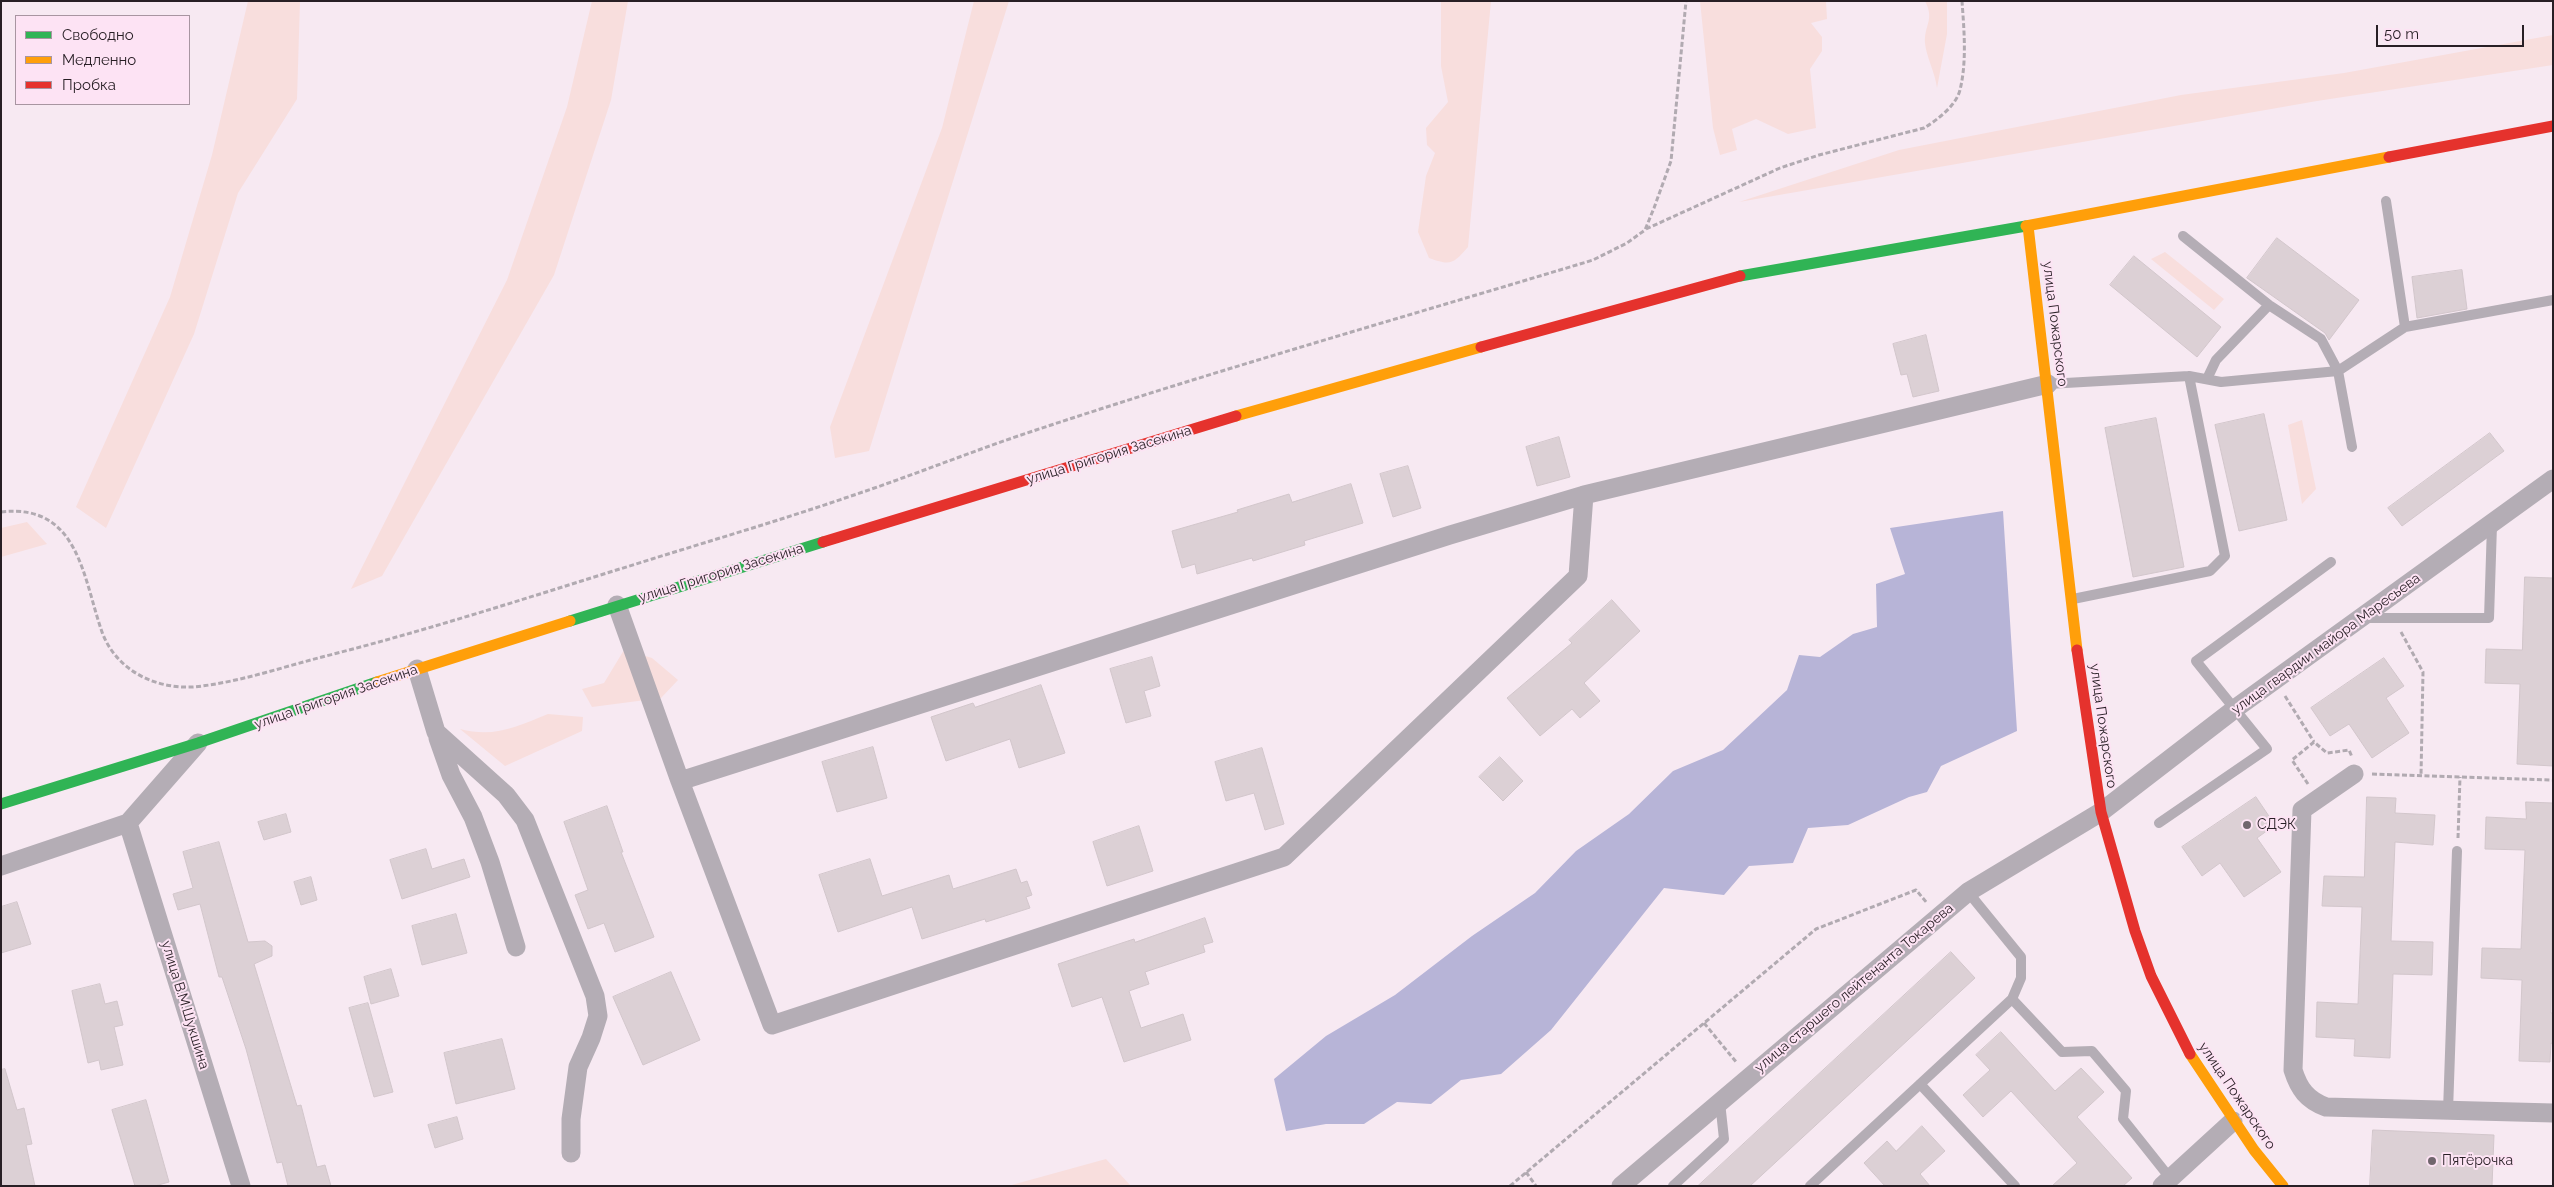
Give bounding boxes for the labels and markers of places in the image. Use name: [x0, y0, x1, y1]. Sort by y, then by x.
place label: СДЭК: [2257, 817, 2296, 833]
marker: СДЭК: [2241, 819, 2253, 831]
place label: Пятёрочка: [2442, 1153, 2513, 1169]
marker: Пятёрочка: [2426, 1155, 2438, 1167]

